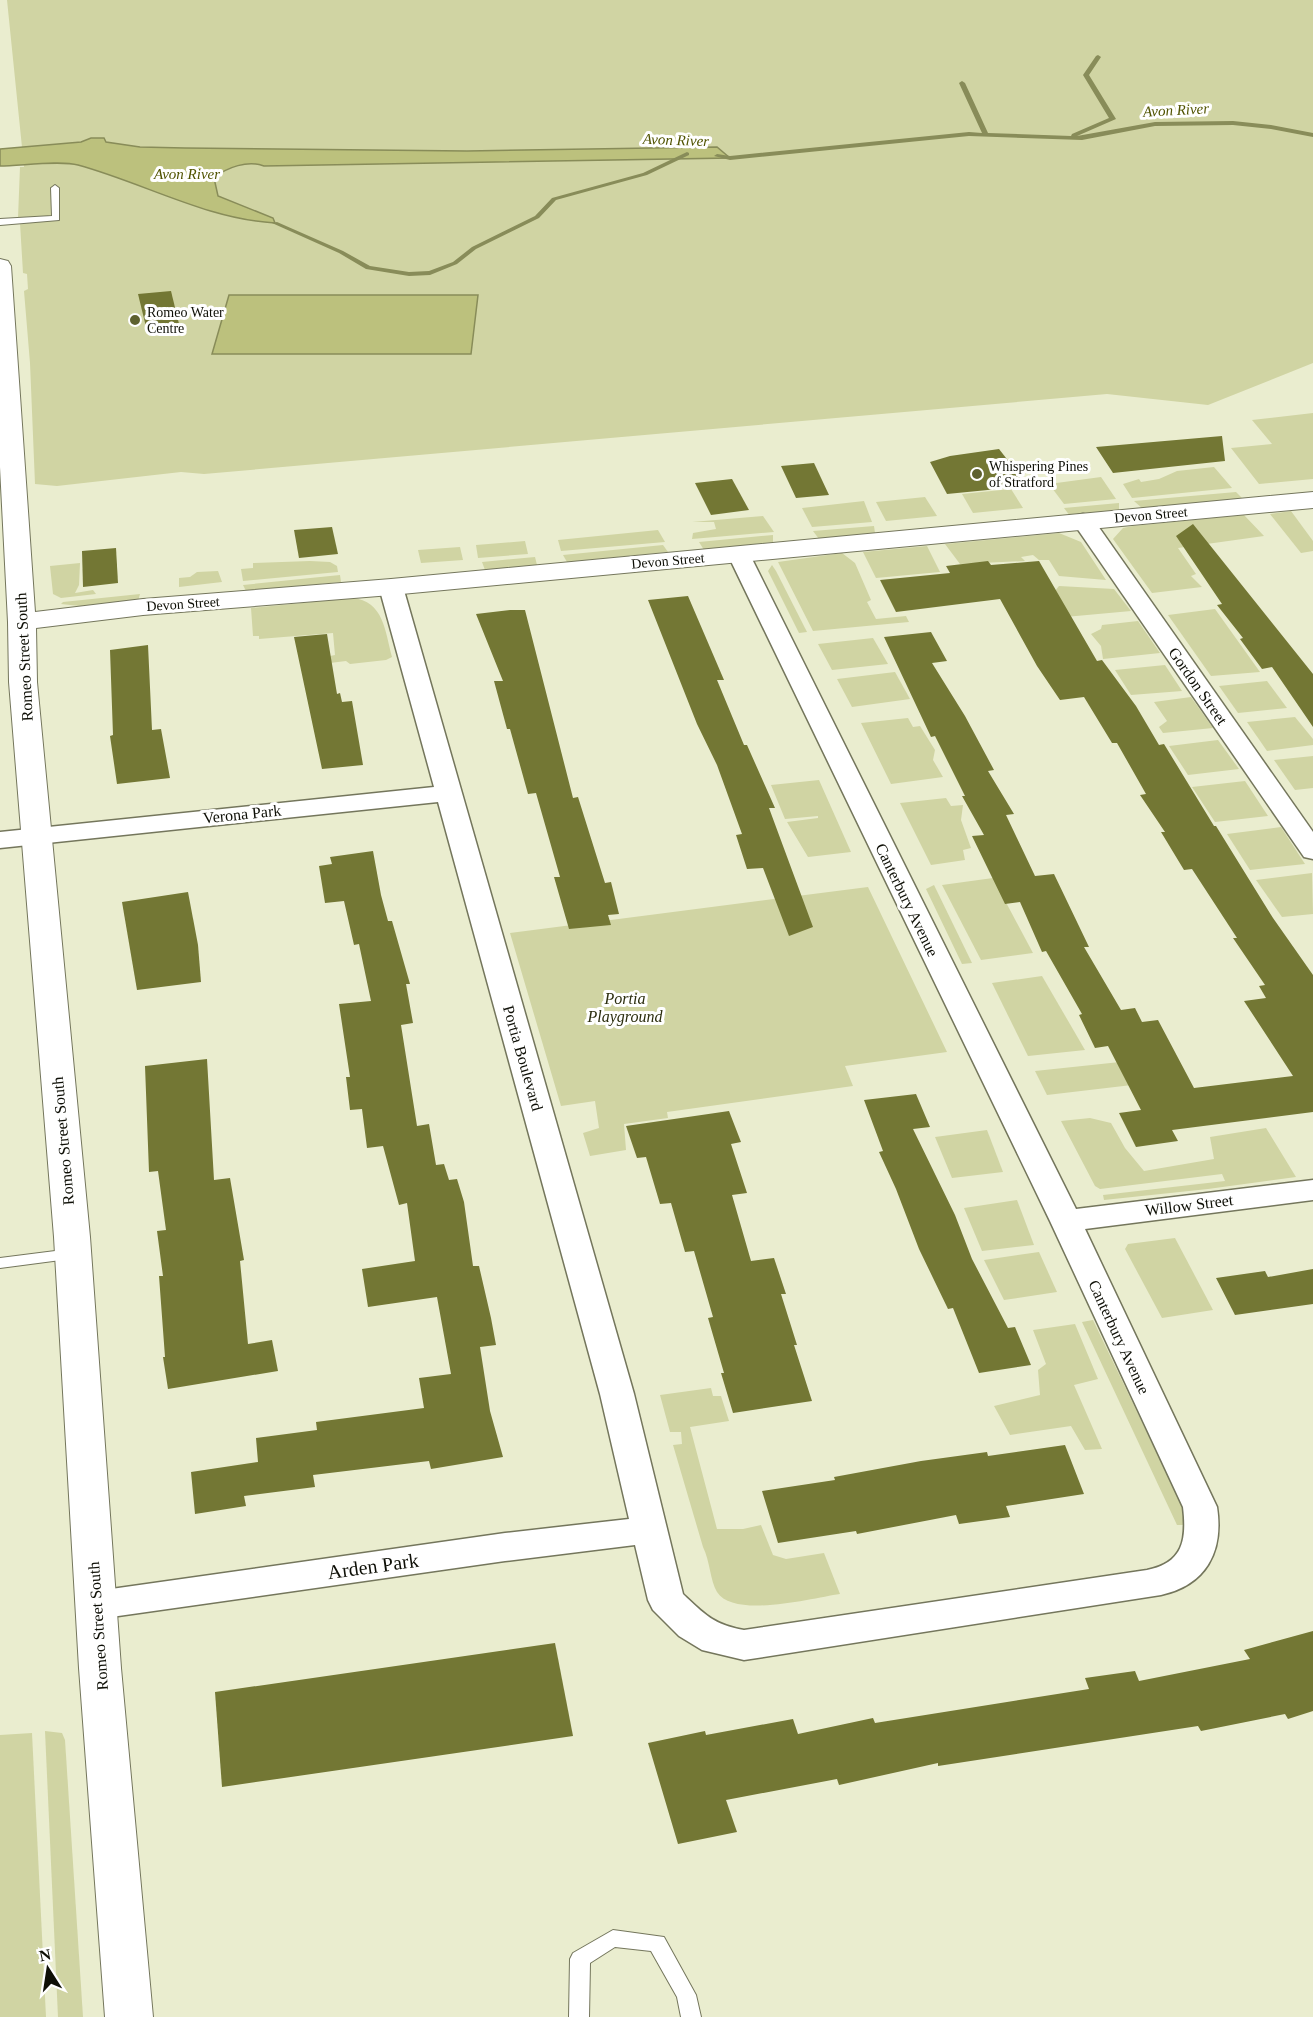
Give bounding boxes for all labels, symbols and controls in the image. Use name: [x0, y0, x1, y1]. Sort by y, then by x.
water label: Avon River: [1142, 100, 1210, 120]
water label: Avon River: [642, 131, 710, 149]
water label: Avon River: [153, 166, 220, 182]
place label: Romeo Water Centre: [147, 305, 224, 336]
marker: Romeo Water Centre: [128, 313, 142, 327]
place label: Whispering Pines of Stratford: [989, 459, 1088, 490]
marker: Whispering Pines of Stratford: [970, 467, 984, 481]
street label: Devon Street: [1114, 504, 1188, 526]
street label: Devon Street: [631, 550, 705, 572]
street label: Romeo Street South: [12, 592, 36, 722]
street label: Devon Street: [146, 594, 220, 614]
street label: Gordon Street: [1165, 644, 1231, 728]
street label: Verona Park: [202, 801, 282, 827]
street label: Canterbury Avenue: [871, 841, 942, 960]
park label: Portia Playground: [587, 990, 663, 1026]
street label: Portia Boulevard: [500, 1003, 546, 1113]
street label: Romeo Street South: [49, 1076, 77, 1206]
street label: Willow Street: [1144, 1191, 1235, 1219]
street label: Canterbury Avenue: [1084, 1277, 1153, 1397]
street label: Arden Park: [326, 1549, 420, 1583]
street label: Romeo Street South: [85, 1561, 111, 1691]
north arrow: [18, 1939, 78, 1999]
text: N: [38, 1945, 53, 1964]

